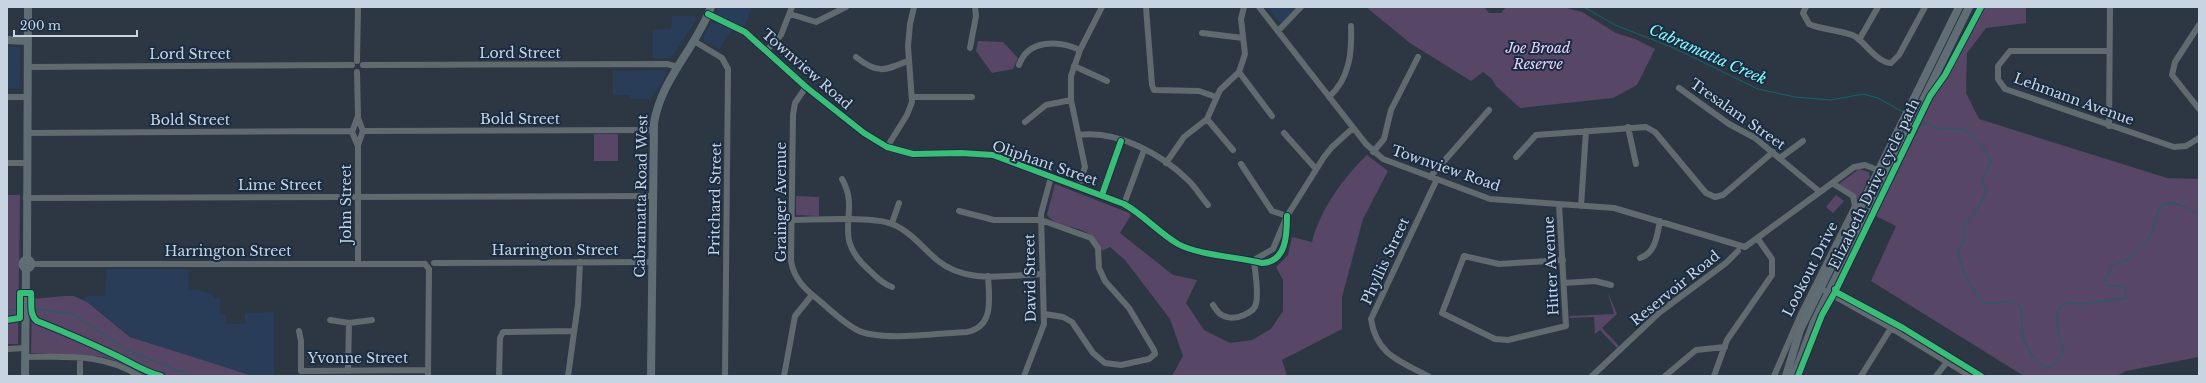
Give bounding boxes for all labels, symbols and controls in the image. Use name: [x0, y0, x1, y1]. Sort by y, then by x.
scale bar: [14, 12, 137, 38]
text: 200 m: [20, 18, 61, 33]
water label: Cabramatta Creek: [1646, 20, 1770, 88]
street label: Townview Road: [758, 25, 856, 113]
park label: Joe Broad Reserve: [1505, 39, 1571, 73]
street label: Lord Street: [479, 44, 561, 62]
street label: Lord Street: [149, 45, 231, 63]
street label: Lehmann Avenue: [2011, 69, 2137, 129]
street label: Tresalam Street: [1687, 74, 1790, 154]
street label: Elizabeth Drive cycle path: [1825, 95, 1923, 272]
street label: Bold Street: [480, 110, 561, 128]
street label: Bold Street: [150, 111, 231, 129]
street label: Cabramatta Road West: [631, 113, 651, 278]
street label: Oliphant Street: [990, 137, 1101, 190]
street label: Pritchard Street: [705, 141, 725, 256]
street label: Townview Road: [1389, 141, 1503, 195]
street label: Grainger Avenue: [772, 142, 790, 262]
street label: John Street: [337, 163, 355, 246]
street label: Lime Street: [238, 176, 323, 194]
street label: Phyllis Street: [1357, 214, 1413, 307]
street label: Hitter Avenue: [1539, 216, 1563, 316]
street label: Lookout Drive: [1778, 218, 1842, 320]
street label: David Street: [1020, 233, 1040, 322]
street label: Harrington Street: [491, 241, 619, 259]
street label: Harrington Street: [164, 242, 292, 260]
street label: Reservoir Road: [1627, 246, 1724, 330]
street label: Yvonne Street: [307, 349, 409, 367]

